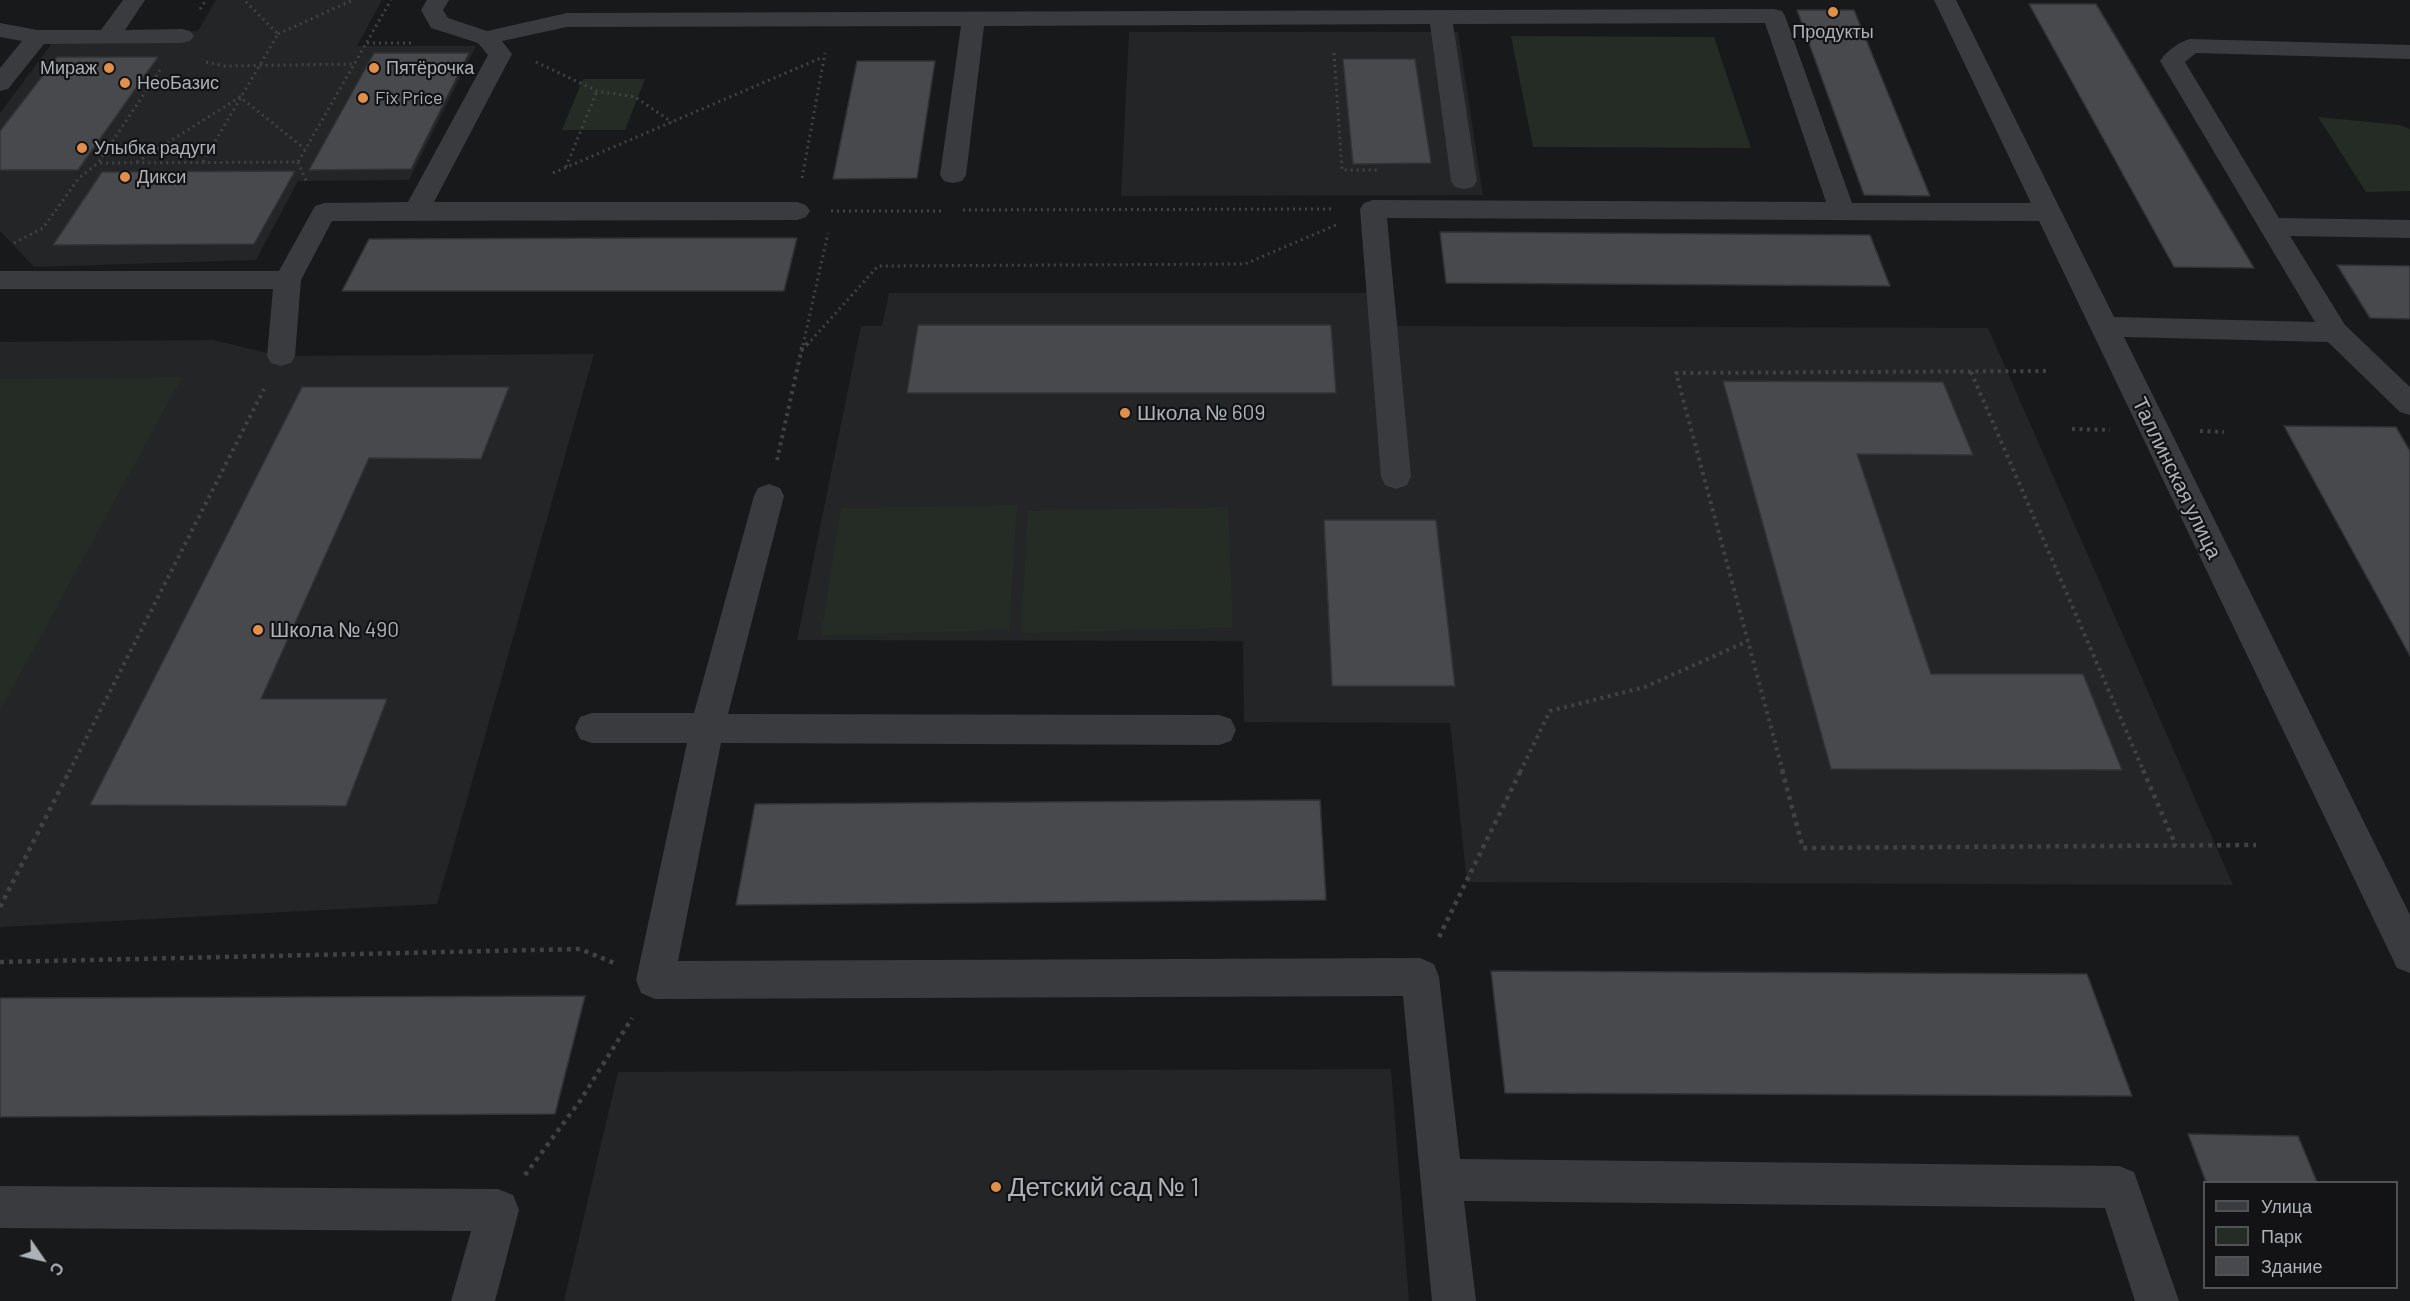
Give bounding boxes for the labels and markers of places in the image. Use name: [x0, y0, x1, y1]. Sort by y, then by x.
marker: Продукты: [1826, 5, 1840, 19]
place label: Продукты: [1792, 21, 1874, 43]
place label: Мираж: [40, 57, 97, 79]
place label: Пятёрочка: [386, 57, 474, 79]
marker: Мираж: [102, 61, 116, 75]
marker: Пятёрочка: [367, 61, 381, 75]
place label: НеоБазис: [137, 72, 219, 94]
marker: НеоБазис: [118, 76, 132, 90]
place label: Fix Price: [375, 87, 443, 109]
marker: Fix Price: [356, 91, 370, 105]
place label: Улыбка радуги: [94, 137, 216, 159]
marker: Улыбка радуги: [75, 141, 89, 155]
place label: Дикси: [137, 166, 186, 188]
marker: Дикси: [118, 170, 132, 184]
place label: Школа № 609: [1137, 400, 1265, 426]
marker: Школа № 609: [1118, 406, 1132, 420]
place label: Школа № 490: [270, 617, 399, 643]
marker: Школа № 490: [251, 623, 265, 637]
place label: Детский сад № 1: [1008, 1171, 1199, 1203]
marker: Детский сад № 1: [989, 1180, 1003, 1194]

